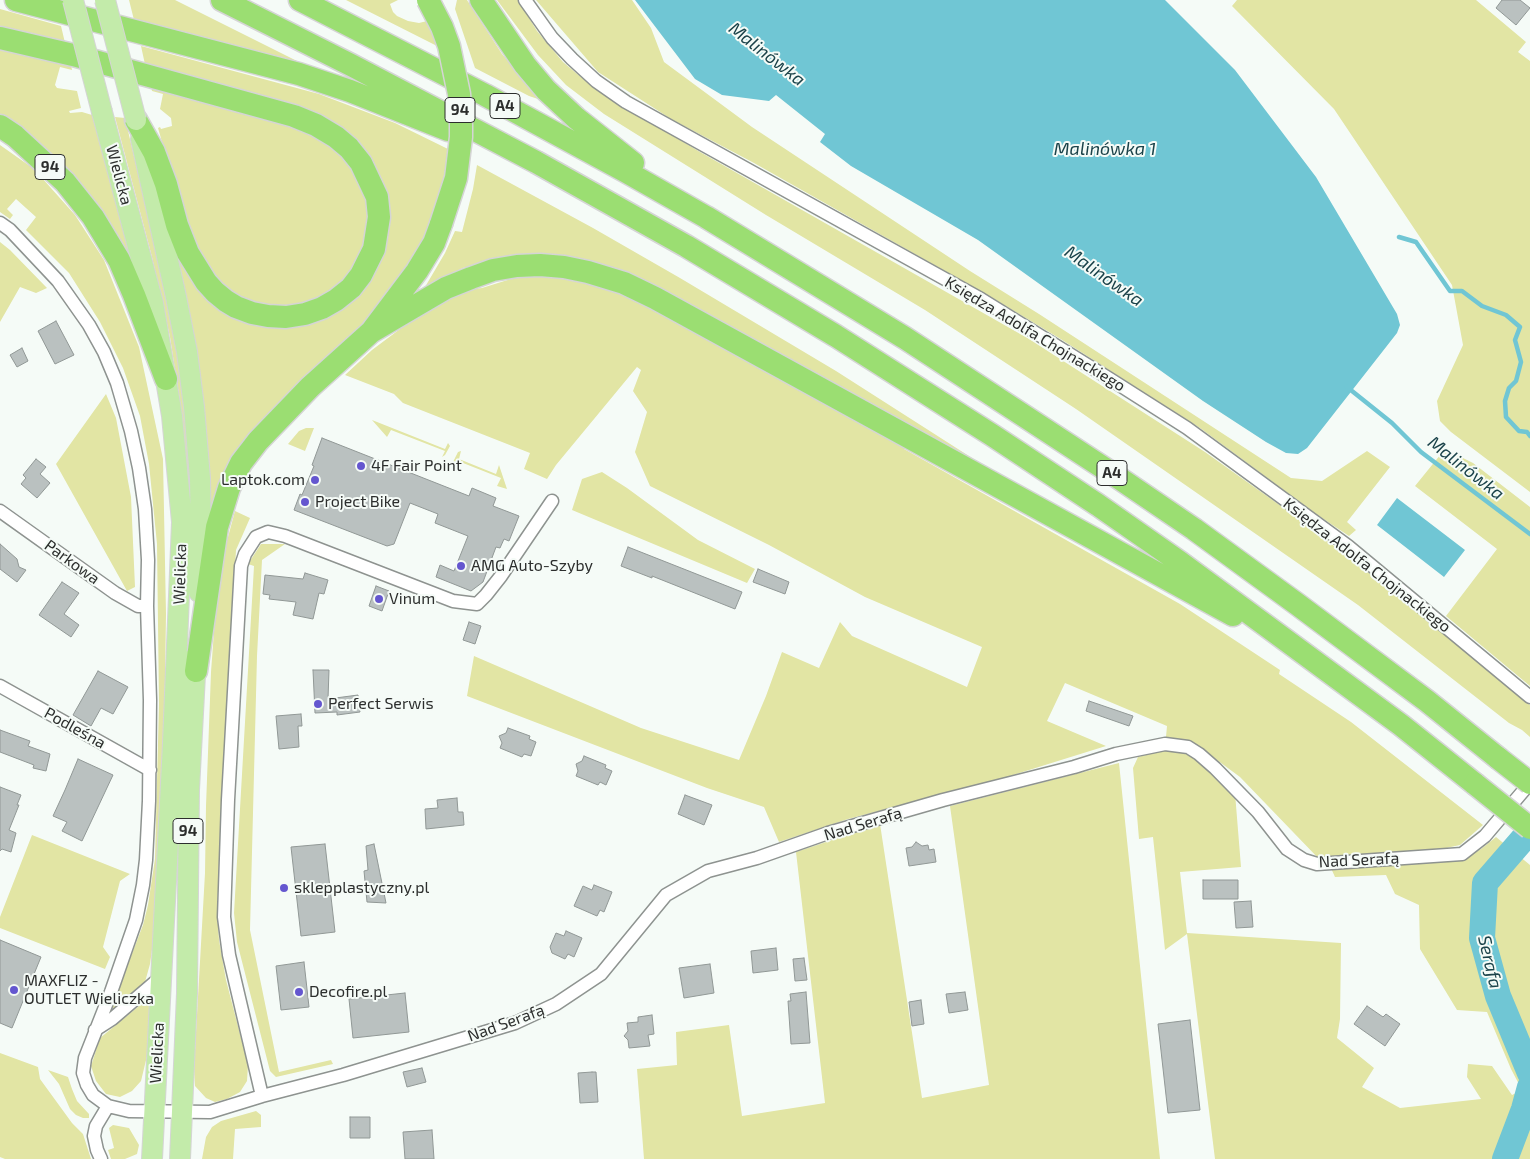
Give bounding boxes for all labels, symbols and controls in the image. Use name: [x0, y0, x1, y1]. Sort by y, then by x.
water label: Malinówka: [724, 17, 810, 91]
road number: A4: [490, 94, 520, 118]
road number: 94: [445, 98, 475, 122]
water label: Malinówka 1: [1054, 138, 1156, 160]
street label: Wielicka: [102, 143, 136, 207]
road number: 94: [35, 154, 65, 180]
water label: Malinówka: [1060, 241, 1148, 311]
street label: Księdza Adolfa Chojnackiego: [941, 272, 1129, 396]
water label: Malinówka: [1423, 431, 1509, 505]
place label: 4F Fair Point: [371, 456, 462, 476]
marker: 4F Fair Point: [355, 460, 367, 472]
road number: A4: [1097, 460, 1127, 486]
place label: Laptok.com: [221, 470, 305, 490]
marker: Laptok.com: [309, 474, 321, 486]
place label: Project Bike: [315, 492, 400, 512]
street label: Księdza Adolfa Chojnackiego: [1279, 494, 1455, 636]
marker: Project Bike: [299, 496, 311, 508]
street label: Parkowa: [41, 536, 103, 588]
street label: Wielicka: [169, 543, 191, 605]
place label: AMG Auto-Szyby: [471, 556, 593, 576]
marker: AMG Auto-Szyby: [455, 560, 467, 572]
place label: Vinum: [389, 589, 435, 609]
marker: Vinum: [373, 593, 385, 605]
place label: Perfect Serwis: [328, 694, 434, 714]
marker: Perfect Serwis: [312, 698, 324, 710]
street label: Podleśna: [41, 703, 109, 753]
street label: Nad Serafą: [822, 803, 904, 845]
road number: 94: [173, 818, 203, 844]
street label: Nad Serafą: [1318, 848, 1400, 872]
place label: sklepplastyczny.pl: [294, 878, 429, 898]
marker: sklepplastyczny.pl: [278, 882, 290, 894]
water label: Serafa: [1473, 933, 1507, 991]
place label: MAXFLIZ - OUTLET Wieliczka: [24, 971, 154, 1009]
place label: Decofire.pl: [309, 982, 387, 1002]
marker: MAXFLIZ - OUTLET Wieliczka: [8, 984, 20, 996]
marker: Decofire.pl: [293, 986, 305, 998]
street label: Nad Serafą: [465, 1000, 547, 1046]
street label: Wielicka: [146, 1022, 168, 1084]

